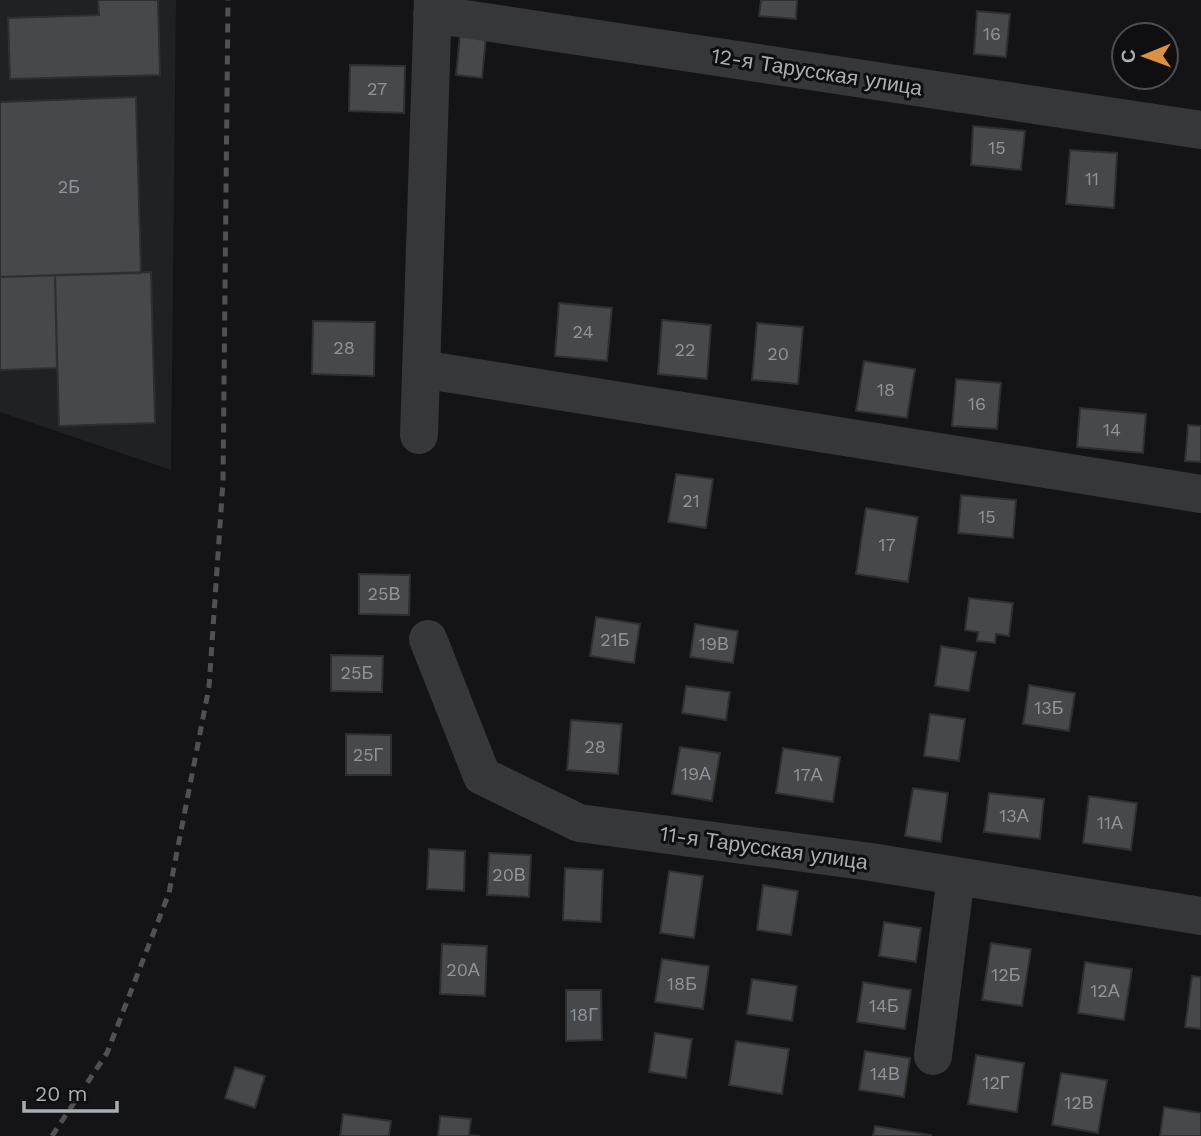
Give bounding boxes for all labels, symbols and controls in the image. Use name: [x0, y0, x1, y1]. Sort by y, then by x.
north arrow: [1110, 21, 1180, 91]
house number: 16: [983, 23, 1001, 44]
street label: 12-я Тарусская улица: [710, 42, 925, 101]
text: С: [1117, 49, 1140, 63]
house number: 27: [367, 78, 387, 99]
house number: 15: [988, 137, 1006, 158]
house number: 11: [1085, 168, 1099, 189]
house number: 2Б: [58, 176, 80, 197]
house number: 24: [573, 321, 593, 342]
house number: 28: [333, 337, 355, 358]
house number: 22: [675, 339, 696, 360]
house number: 20: [767, 343, 789, 364]
house number: 18: [877, 379, 895, 400]
house number: 16: [968, 393, 986, 414]
house number: 14: [1103, 419, 1121, 440]
house number: 21: [682, 490, 700, 511]
house number: 15: [978, 506, 996, 527]
house number: 17: [878, 534, 896, 555]
house number: 25В: [368, 583, 400, 604]
house number: 21Б: [600, 629, 630, 650]
house number: 19В: [699, 633, 729, 654]
house number: 25Б: [341, 662, 373, 683]
house number: 13Б: [1034, 697, 1064, 718]
house number: 28: [584, 736, 606, 757]
house number: 25Г: [353, 744, 384, 765]
house number: 19А: [681, 763, 711, 784]
house number: 17А: [793, 764, 823, 785]
house number: 13А: [999, 805, 1029, 826]
house number: 11А: [1097, 812, 1123, 833]
street label: 11-я Тарусская улица: [659, 821, 870, 875]
house number: 20В: [492, 864, 526, 885]
house number: 20А: [446, 959, 480, 980]
house number: 12Б: [991, 964, 1021, 985]
house number: 18Б: [667, 973, 697, 994]
house number: 12А: [1090, 980, 1120, 1001]
house number: 14Б: [869, 995, 899, 1016]
house number: 18Г: [570, 1004, 598, 1025]
house number: 14В: [870, 1063, 900, 1084]
scale bar: [24, 1070, 117, 1114]
house number: 12Г: [982, 1072, 1010, 1093]
text: 20 m: [35, 1081, 87, 1106]
house number: 12В: [1064, 1092, 1094, 1113]

